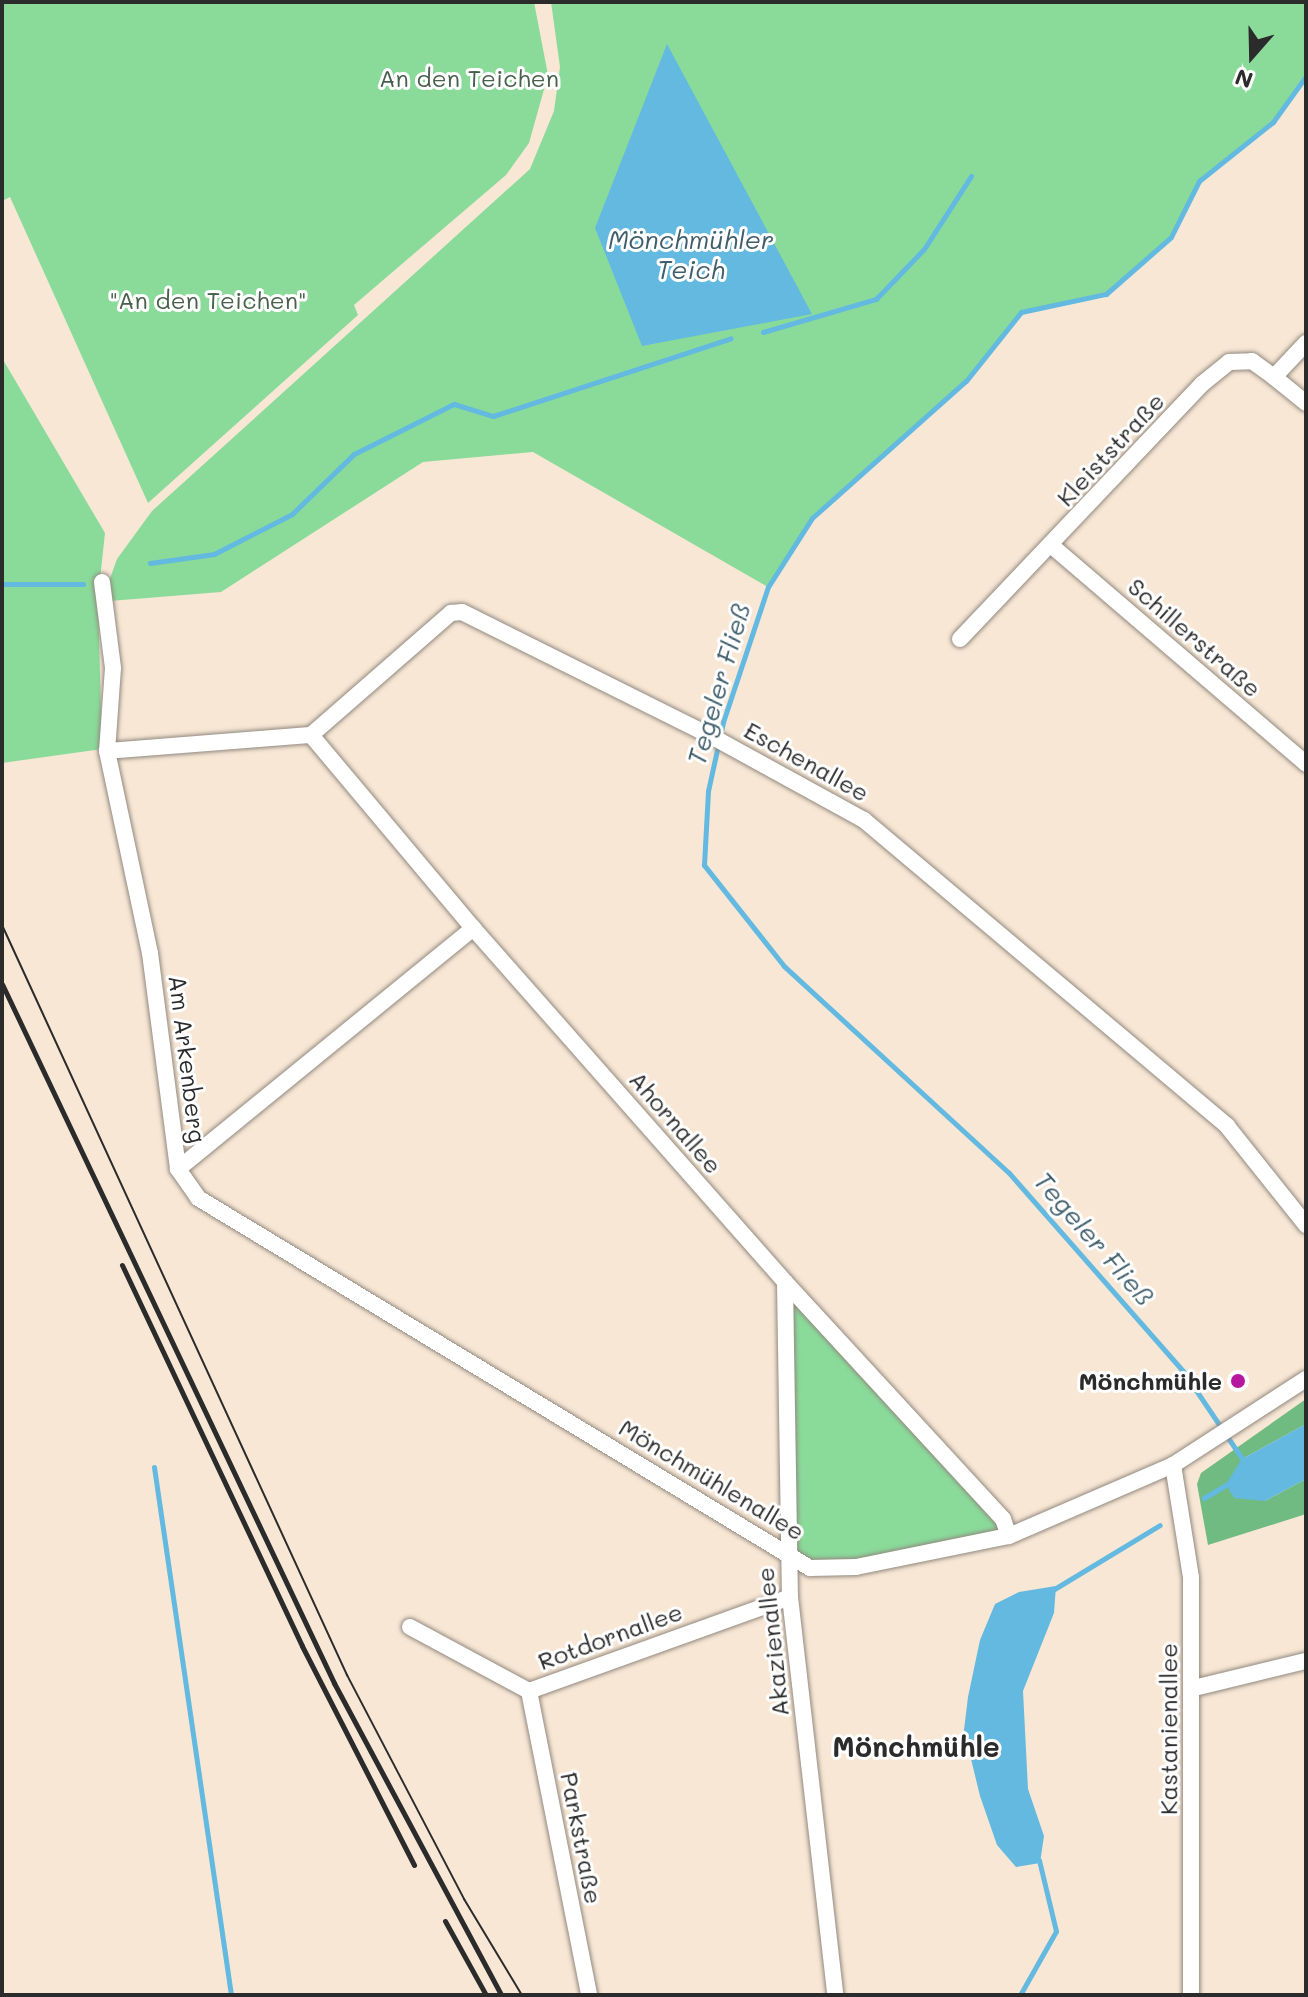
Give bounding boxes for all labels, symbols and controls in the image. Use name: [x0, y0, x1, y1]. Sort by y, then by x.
north arrow: [1212, 16, 1292, 96]
text: N: [1231, 63, 1256, 96]
park label: An den Teichen: [379, 64, 559, 92]
water label: Mönchmühler Teich: [608, 224, 774, 286]
park label: "An den Teichen": [110, 286, 306, 314]
street label: Kleiststraße: [1050, 386, 1170, 512]
street label: Schillerstraße: [1123, 571, 1267, 703]
water label: Tegeler Fließ: [681, 599, 757, 769]
street label: Eschenallee: [740, 715, 874, 807]
street label: Am Arkenberg: [163, 973, 213, 1145]
street label: Ahornallee: [624, 1065, 728, 1179]
water label: Tegeler Fließ: [1027, 1166, 1161, 1312]
place label: Mönchmühle: [1078, 1367, 1222, 1395]
marker: Mönchmühle: [1229, 1372, 1247, 1390]
street label: Mönchmühlenallee: [614, 1412, 810, 1546]
street label: Akazienallee: [750, 1566, 794, 1718]
street label: Rotdornallee: [534, 1597, 686, 1675]
street label: Kastanienallee: [1154, 1643, 1182, 1815]
district label: Mönchmühle: [832, 1729, 1000, 1763]
street label: Parkstraße: [555, 1770, 609, 1906]

